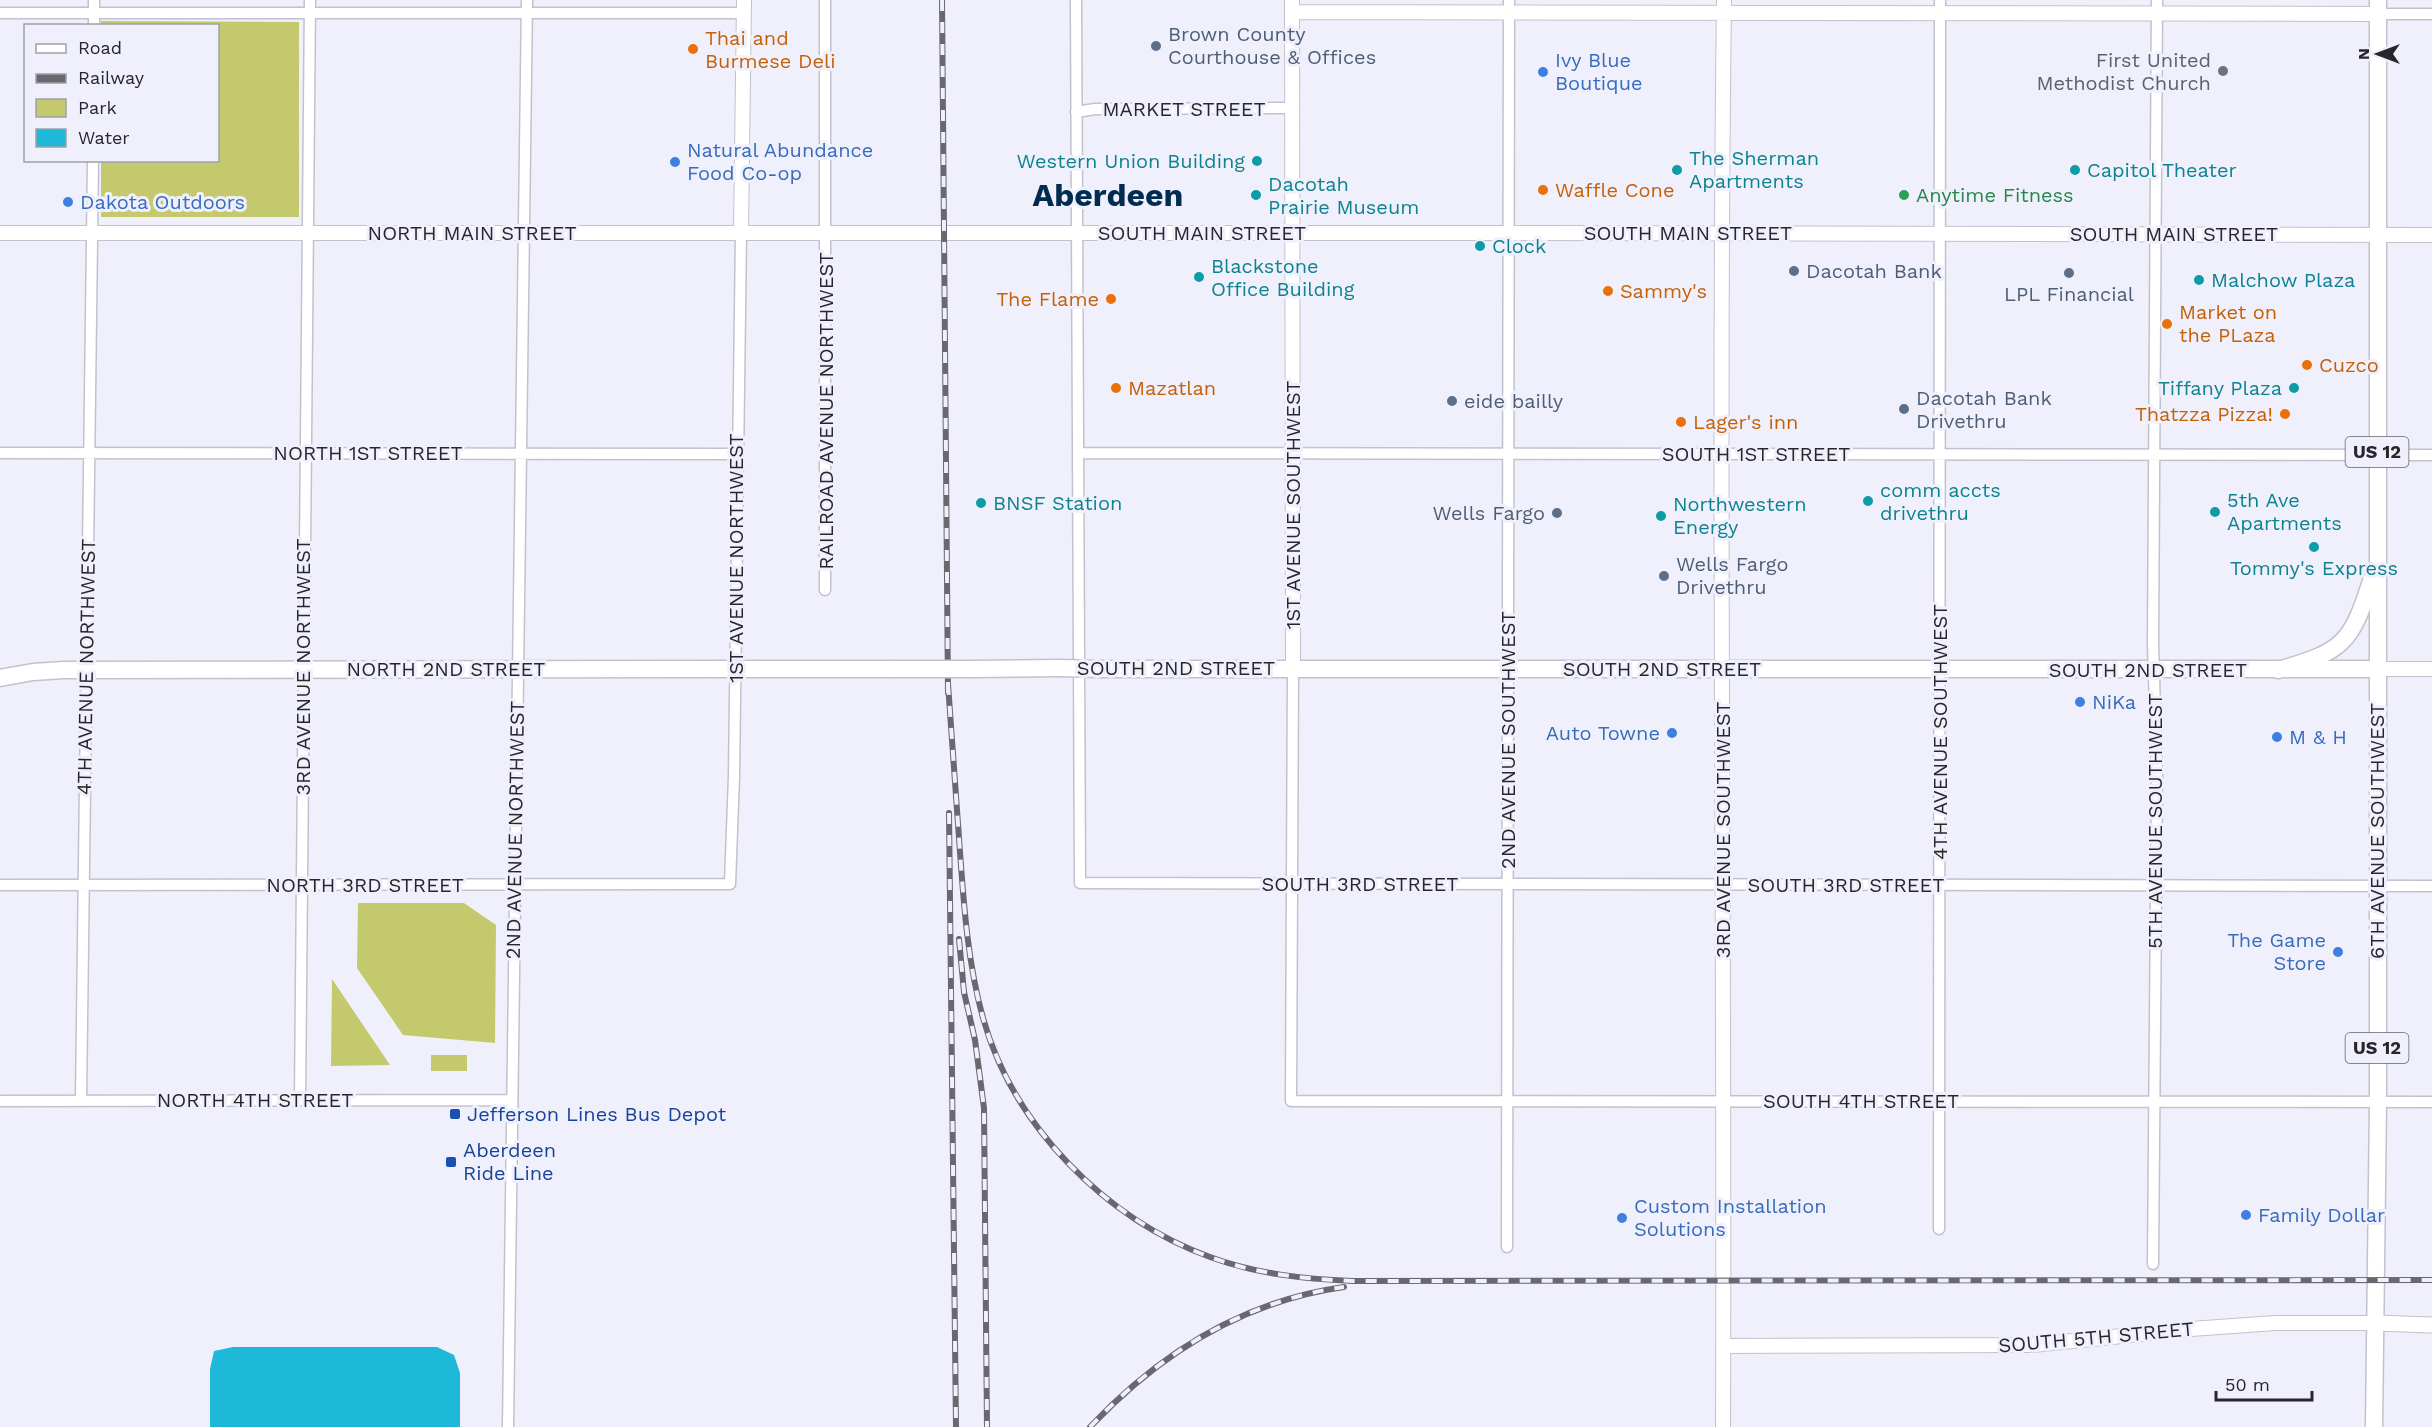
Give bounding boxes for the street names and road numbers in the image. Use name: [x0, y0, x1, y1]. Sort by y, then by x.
street label: MARKET STREET: [1102, 97, 1266, 121]
street label: NORTH MAIN STREET: [367, 221, 577, 245]
street label: SOUTH MAIN STREET: [1098, 221, 1306, 245]
street label: SOUTH MAIN STREET: [1584, 221, 1792, 245]
street label: SOUTH MAIN STREET: [2070, 222, 2278, 246]
street label: RAILROAD AVENUE NORTHWEST: [814, 252, 838, 570]
street label: 1ST AVENUE SOUTHWEST: [1281, 381, 1305, 629]
street label: 1ST AVENUE NORTHWEST: [724, 433, 748, 683]
road number: US 12: [2346, 437, 2408, 467]
street label: NORTH 1ST STREET: [273, 441, 463, 465]
street label: SOUTH 1ST STREET: [1662, 442, 1850, 466]
street label: 3RD AVENUE NORTHWEST: [291, 538, 315, 796]
street label: 4TH AVENUE NORTHWEST: [72, 539, 100, 795]
street label: 4TH AVENUE SOUTHWEST: [1928, 604, 1952, 860]
street label: 2ND AVENUE SOUTHWEST: [1496, 611, 1520, 869]
street label: SOUTH 2ND STREET: [1077, 656, 1275, 680]
street label: NORTH 2ND STREET: [347, 657, 545, 681]
street label: SOUTH 2ND STREET: [1563, 657, 1761, 681]
street label: SOUTH 2ND STREET: [2049, 658, 2247, 682]
street label: 5TH AVENUE SOUTHWEST: [2143, 693, 2167, 949]
street label: 2ND AVENUE NORTHWEST: [501, 701, 529, 959]
street label: 3RD AVENUE SOUTHWEST: [1711, 702, 1735, 958]
street label: 6TH AVENUE SOUTHWEST: [2365, 703, 2389, 959]
street label: SOUTH 3RD STREET: [1262, 872, 1458, 896]
street label: NORTH 3RD STREET: [266, 873, 464, 897]
street label: SOUTH 3RD STREET: [1748, 873, 1944, 897]
road number: US 12: [2346, 1033, 2408, 1063]
street label: NORTH 4TH STREET: [157, 1088, 353, 1112]
street label: SOUTH 4TH STREET: [1763, 1089, 1959, 1113]
street label: SOUTH 5TH STREET: [1997, 1317, 2195, 1357]

